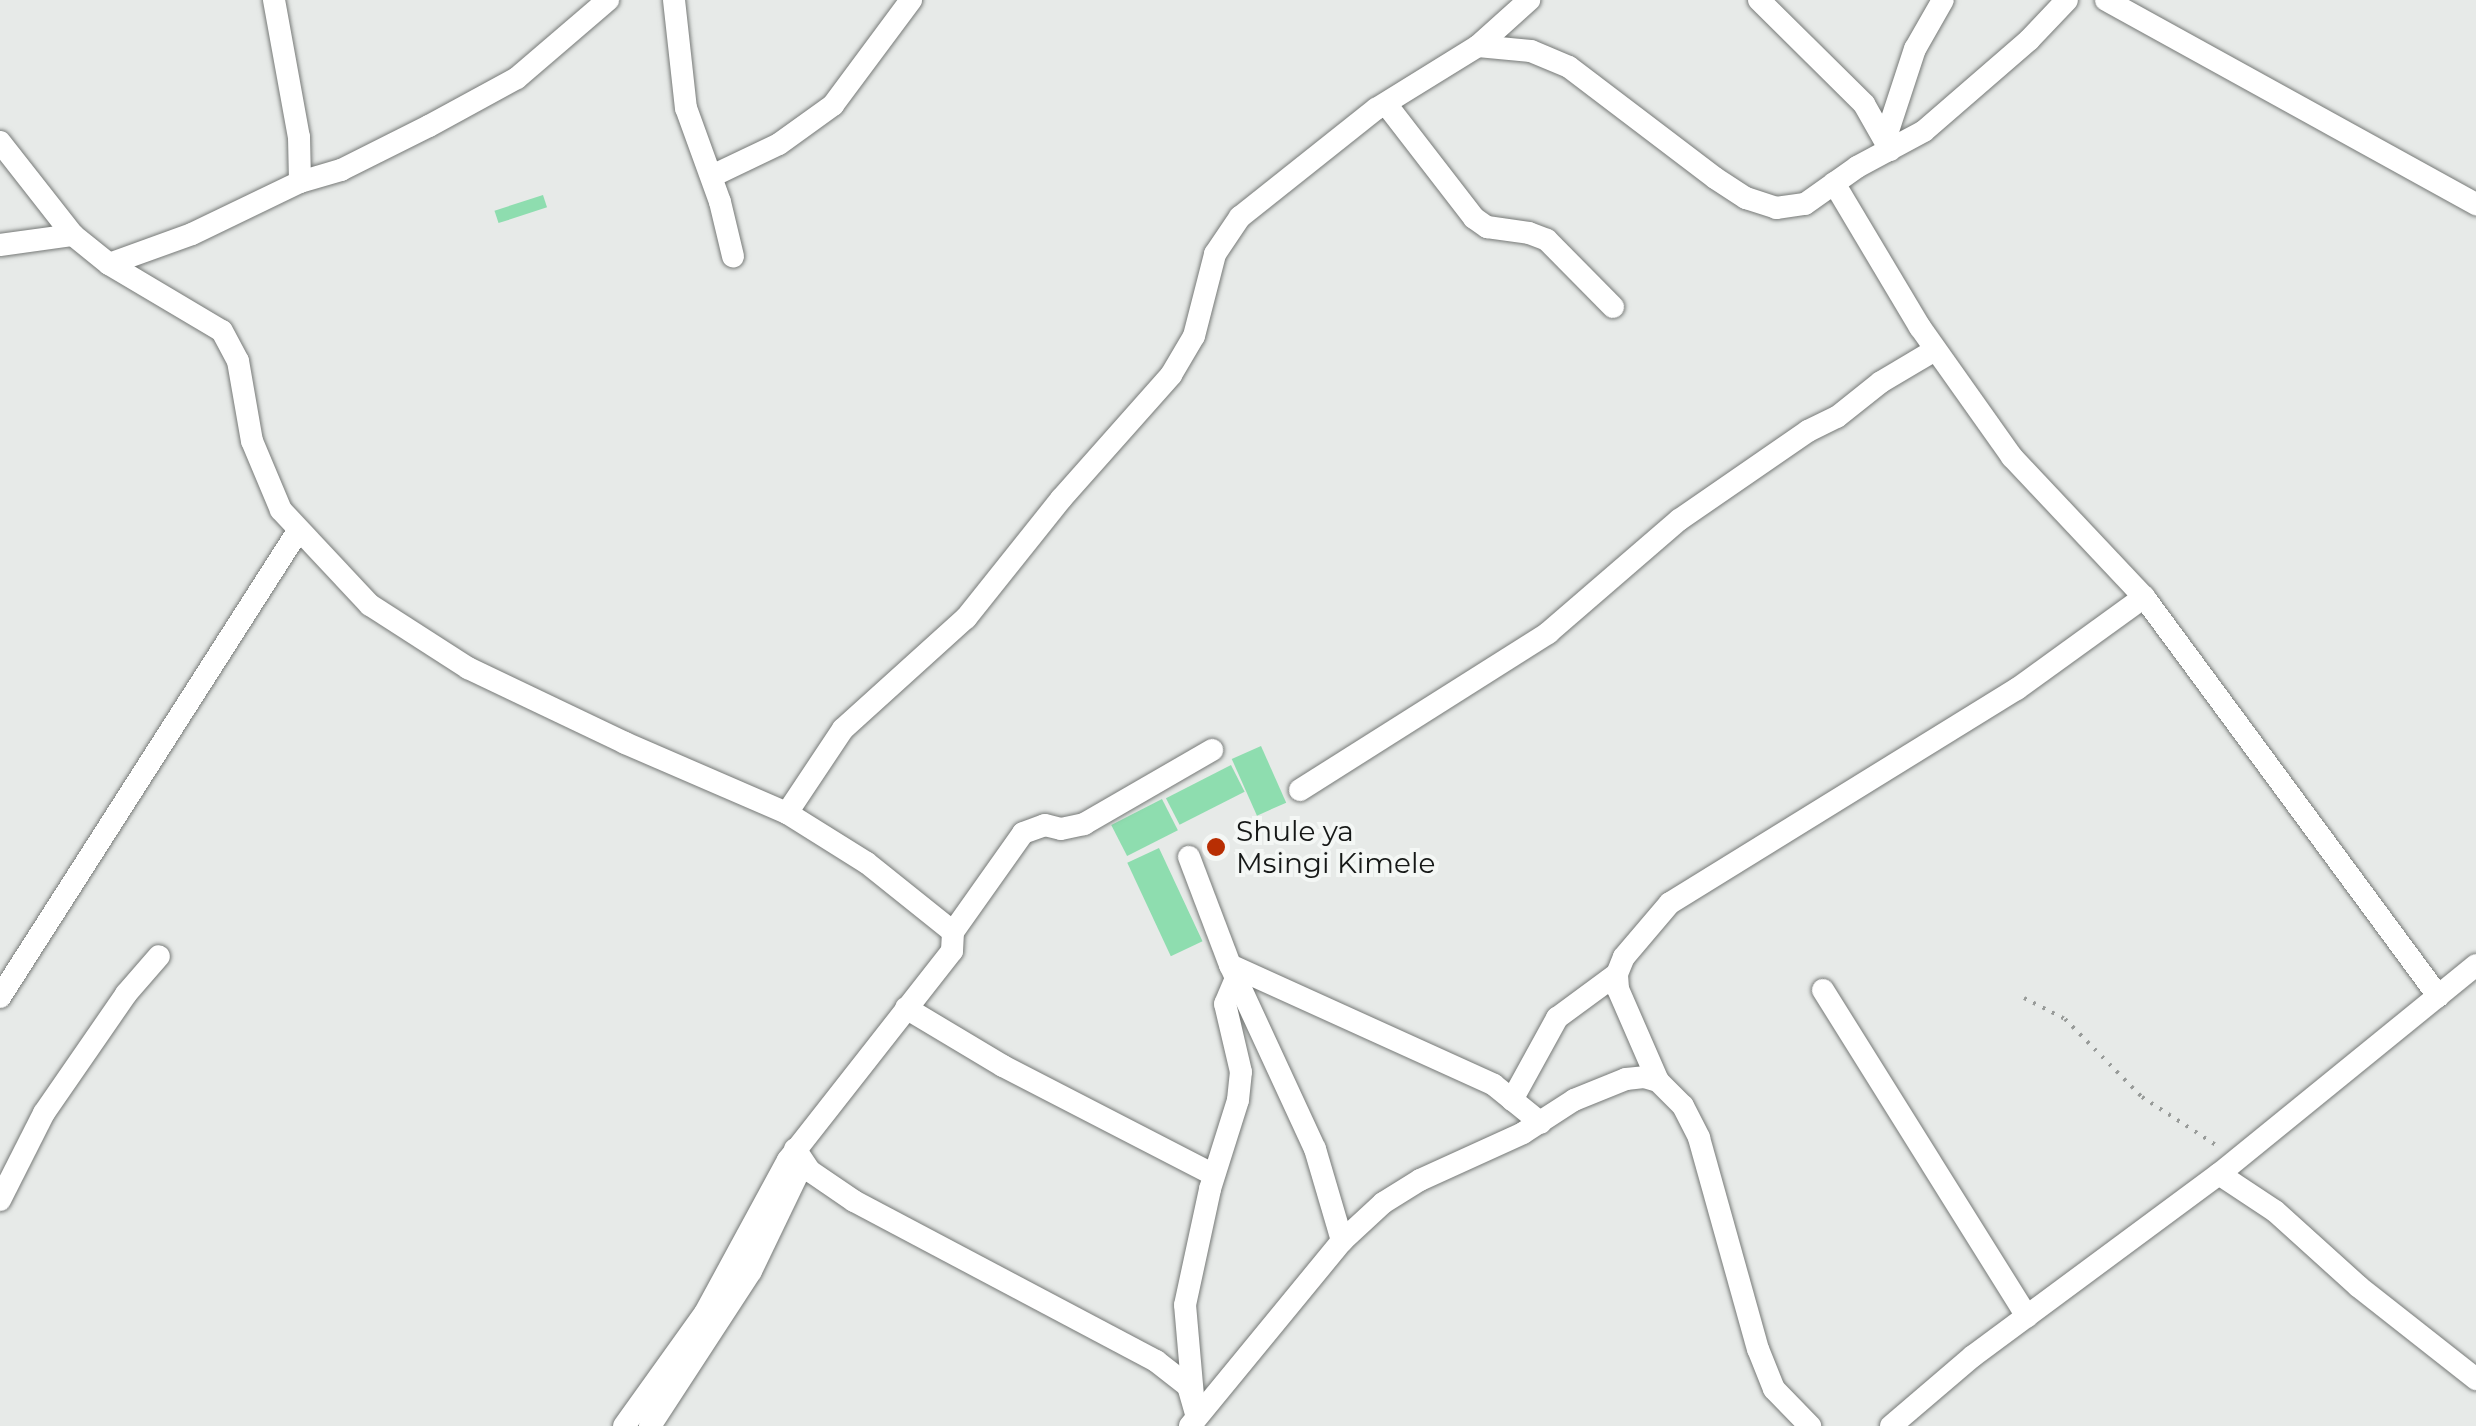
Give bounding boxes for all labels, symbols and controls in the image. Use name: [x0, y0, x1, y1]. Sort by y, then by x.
place label: Shule ya Msingi Kimele: [1236, 814, 1435, 880]
marker: Shule ya Msingi Kimele: [1205, 836, 1227, 858]

